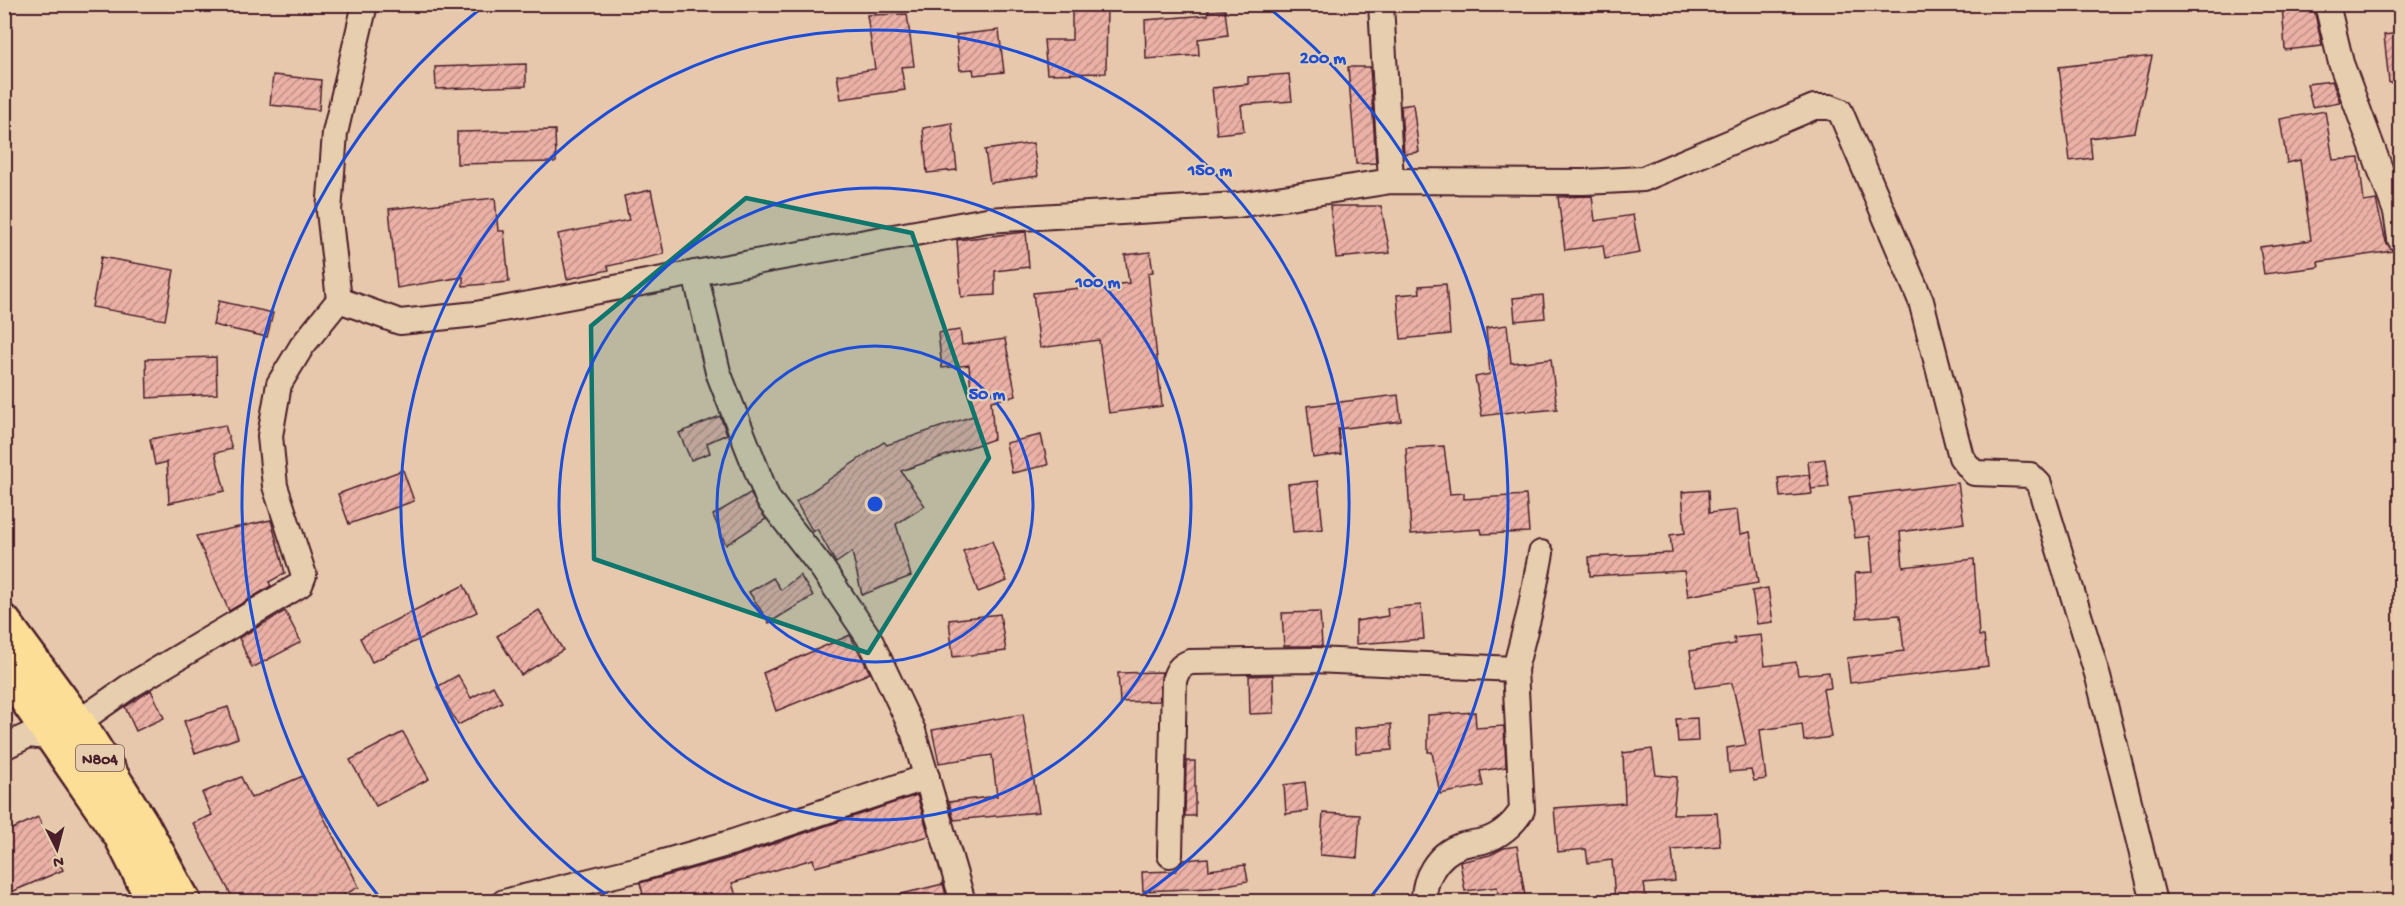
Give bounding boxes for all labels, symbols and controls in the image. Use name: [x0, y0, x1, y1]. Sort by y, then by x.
text: 200 m: [1300, 49, 1346, 70]
text: 150 m: [1187, 161, 1232, 182]
text: 100 m: [1075, 273, 1121, 294]
text: 50 m: [969, 385, 1006, 406]
centre of rings: [865, 494, 885, 514]
road number: N804: [76, 745, 124, 771]
north arrow: [27, 819, 87, 879]
text: N: [51, 850, 64, 870]

